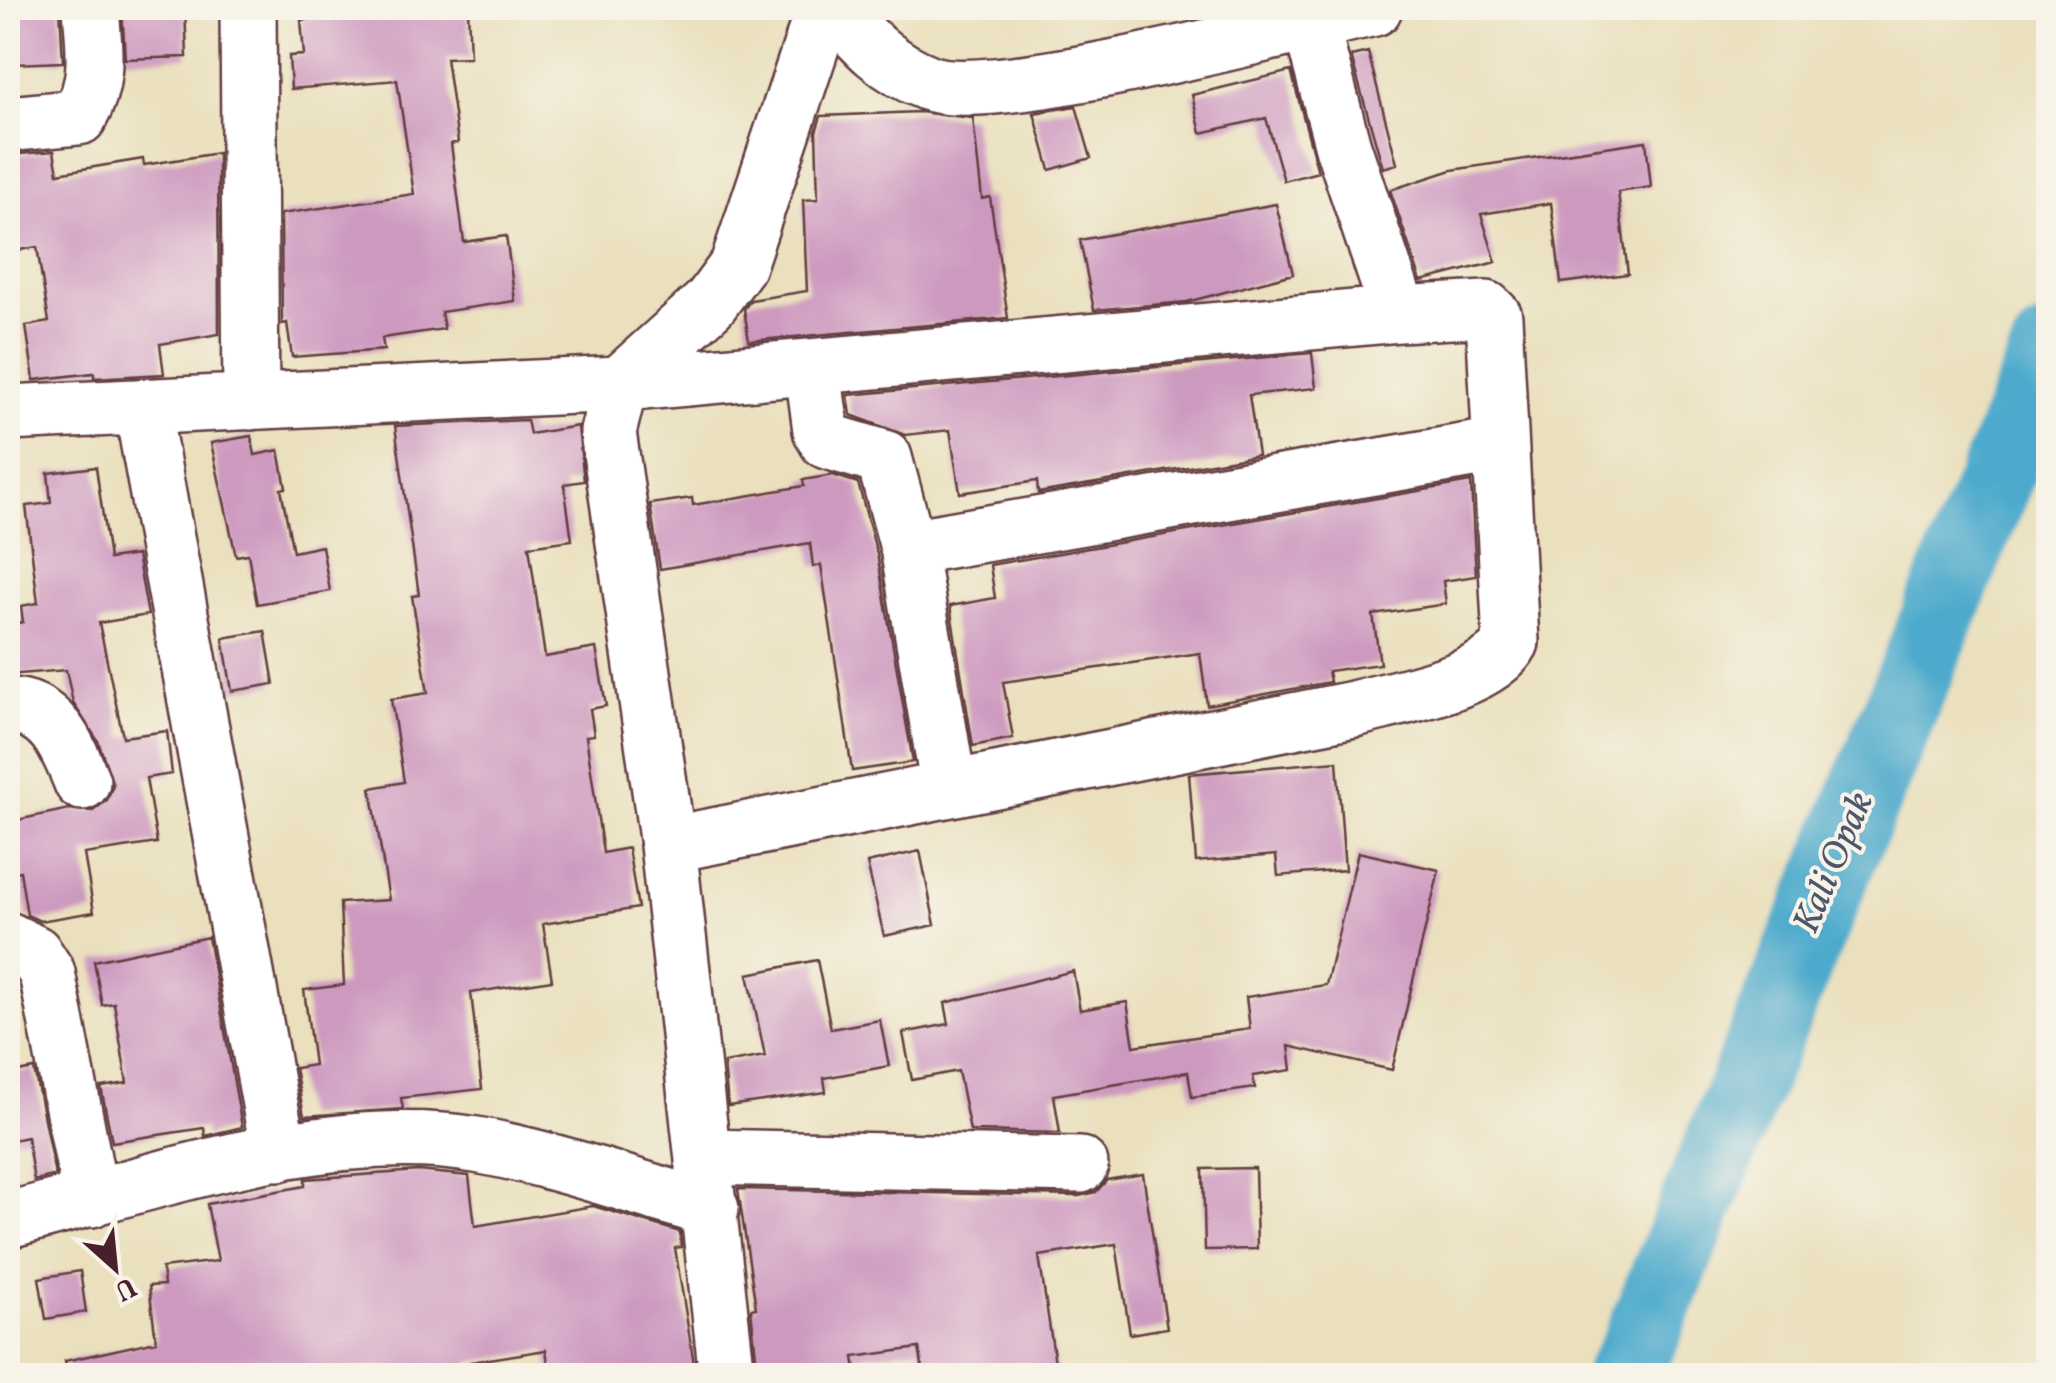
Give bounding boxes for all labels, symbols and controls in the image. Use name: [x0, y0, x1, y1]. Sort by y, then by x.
water label: Kali Opak: [1782, 784, 1888, 942]
north arrow: [65, 1218, 165, 1318]
text: U: [108, 1266, 143, 1310]

